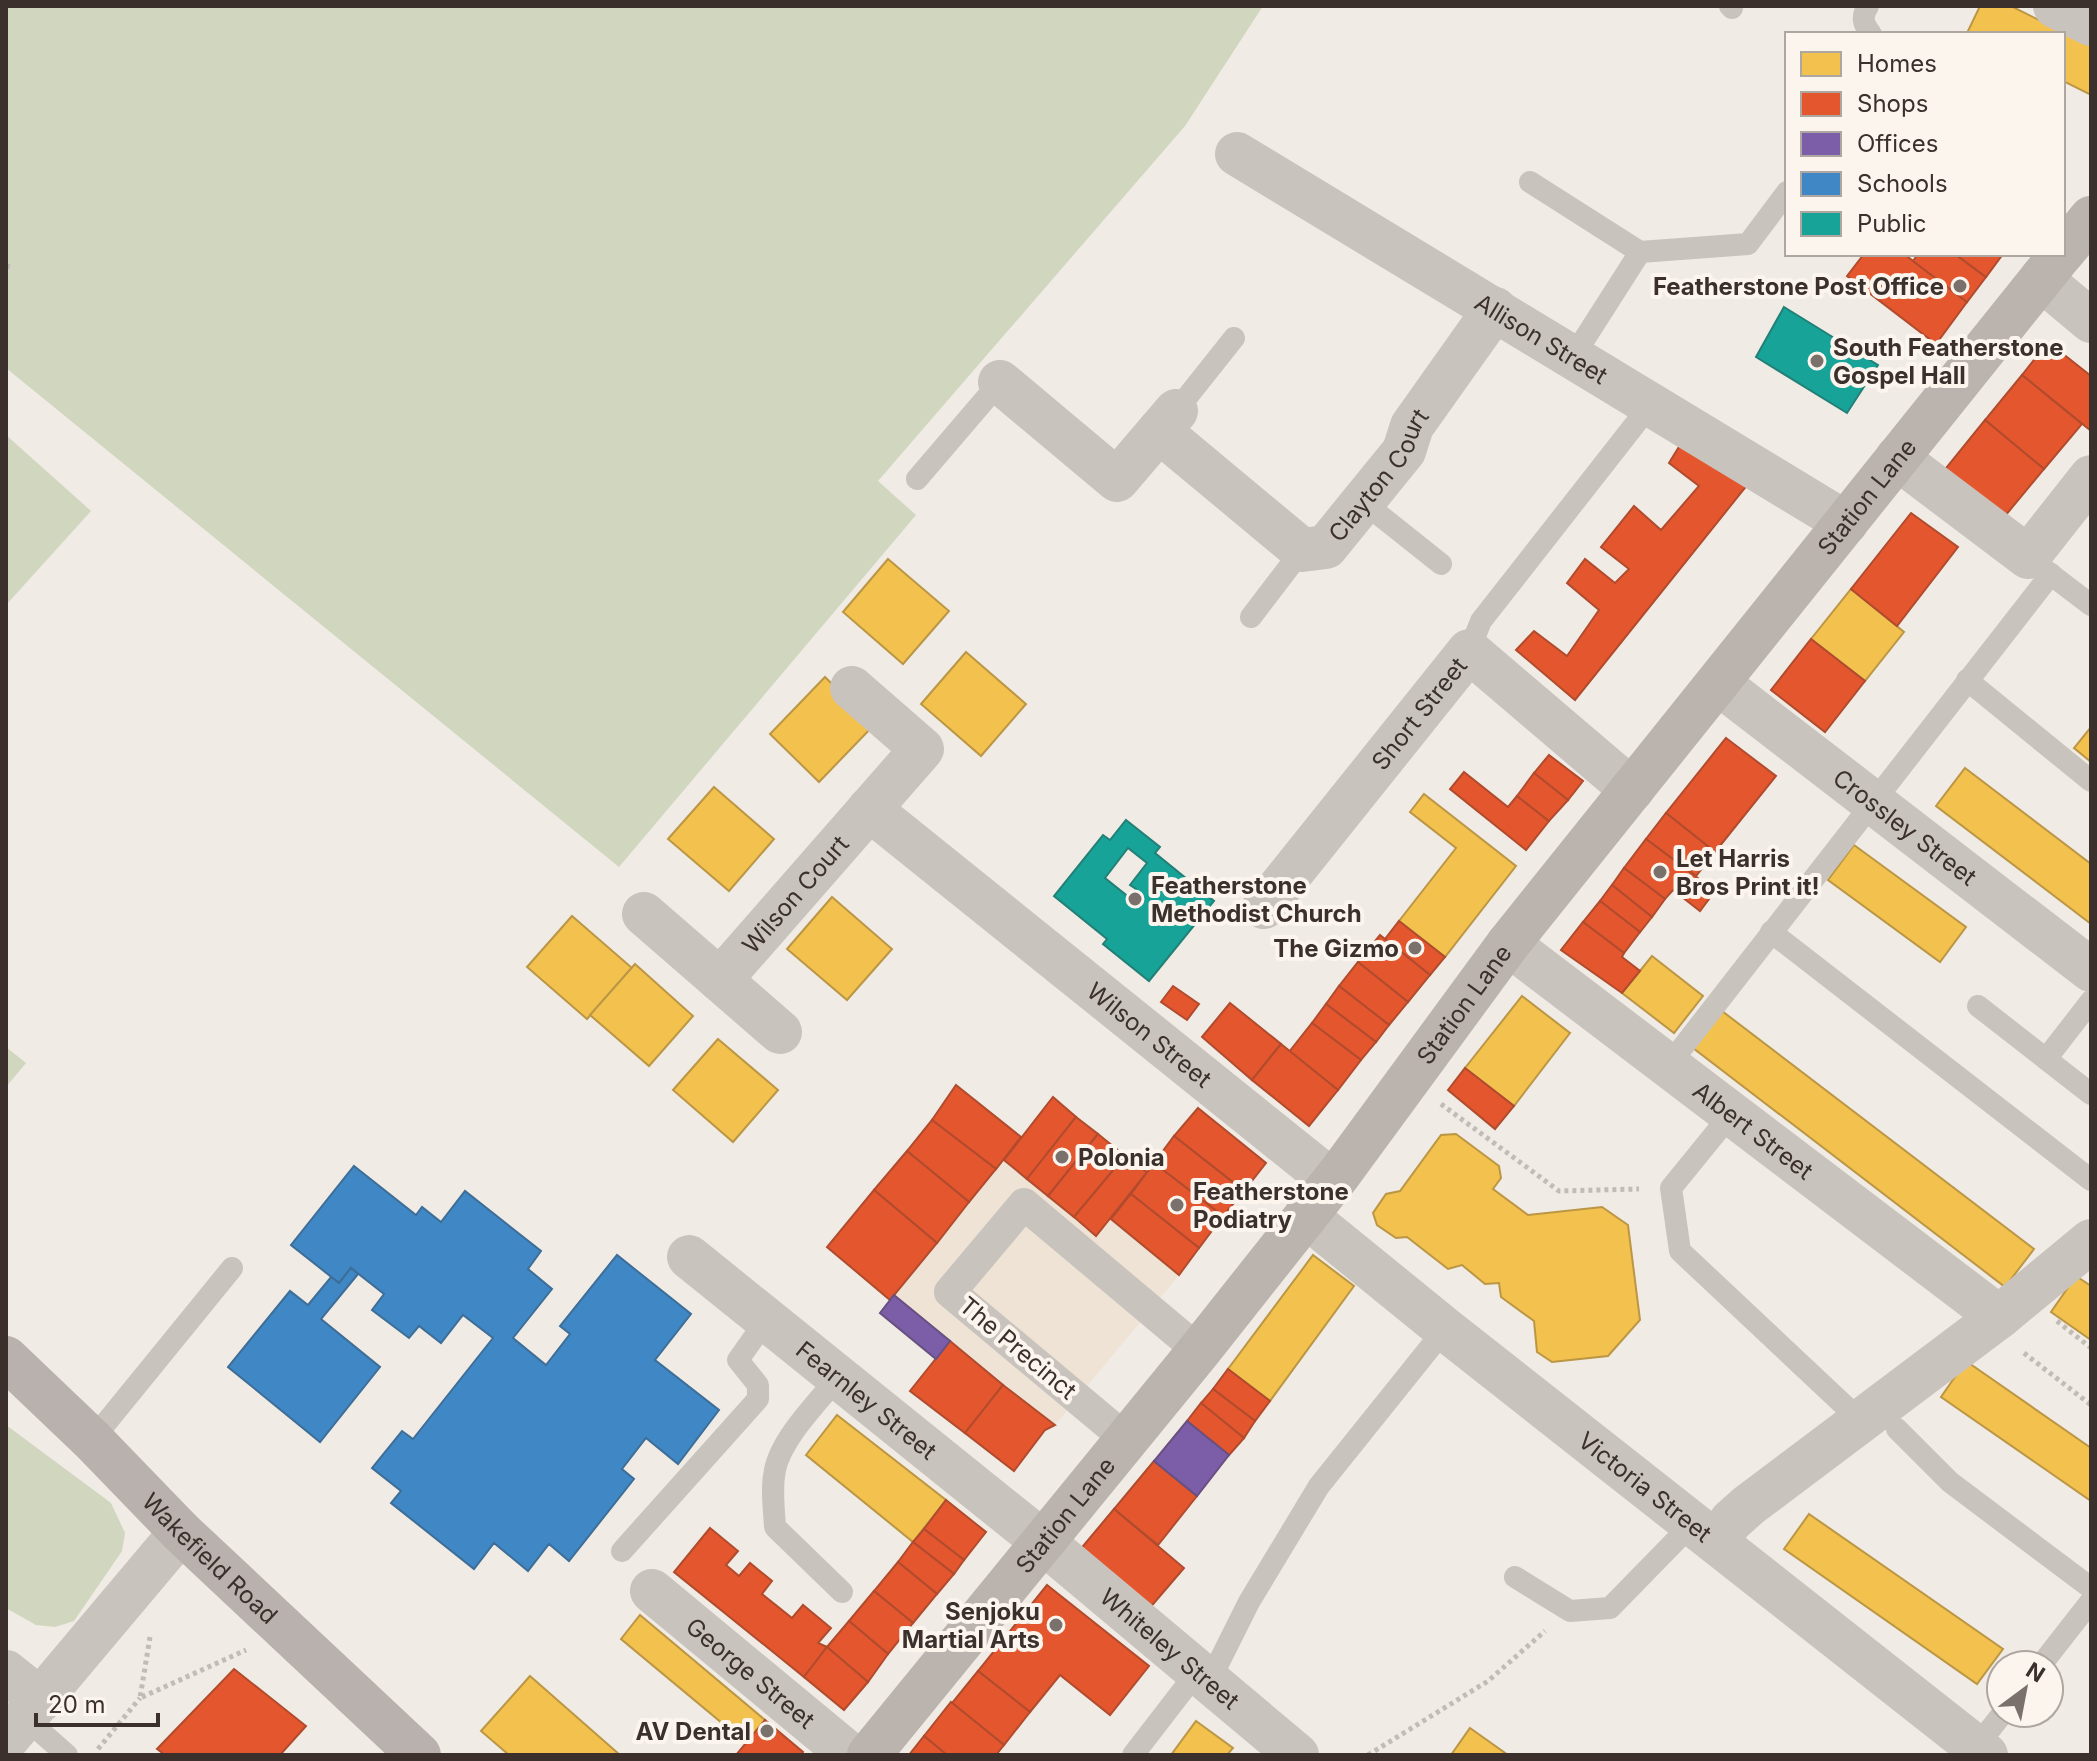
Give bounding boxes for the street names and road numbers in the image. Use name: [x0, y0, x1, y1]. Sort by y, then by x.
street label: Allison Street: [1470, 287, 1613, 390]
street label: Clayton Court: [1322, 403, 1434, 547]
street label: Station Lane: [1811, 433, 1922, 561]
street label: Short Street: [1365, 651, 1473, 775]
street label: Crossley Street: [1828, 763, 1983, 891]
street label: Wilson Court: [736, 829, 854, 959]
street label: Station Lane: [1410, 939, 1517, 1070]
street label: Wilson Street: [1082, 976, 1218, 1093]
street label: Albert Street: [1688, 1076, 1819, 1185]
street label: The Precinct: [954, 1291, 1082, 1405]
street label: Fearnley Street: [791, 1335, 943, 1465]
street label: Victoria Street: [1573, 1425, 1718, 1548]
street label: Station Lane: [1009, 1451, 1121, 1579]
street label: Wakefield Road: [136, 1487, 284, 1630]
street label: Whiteley Street: [1094, 1582, 1245, 1715]
street label: George Street: [680, 1611, 821, 1734]

